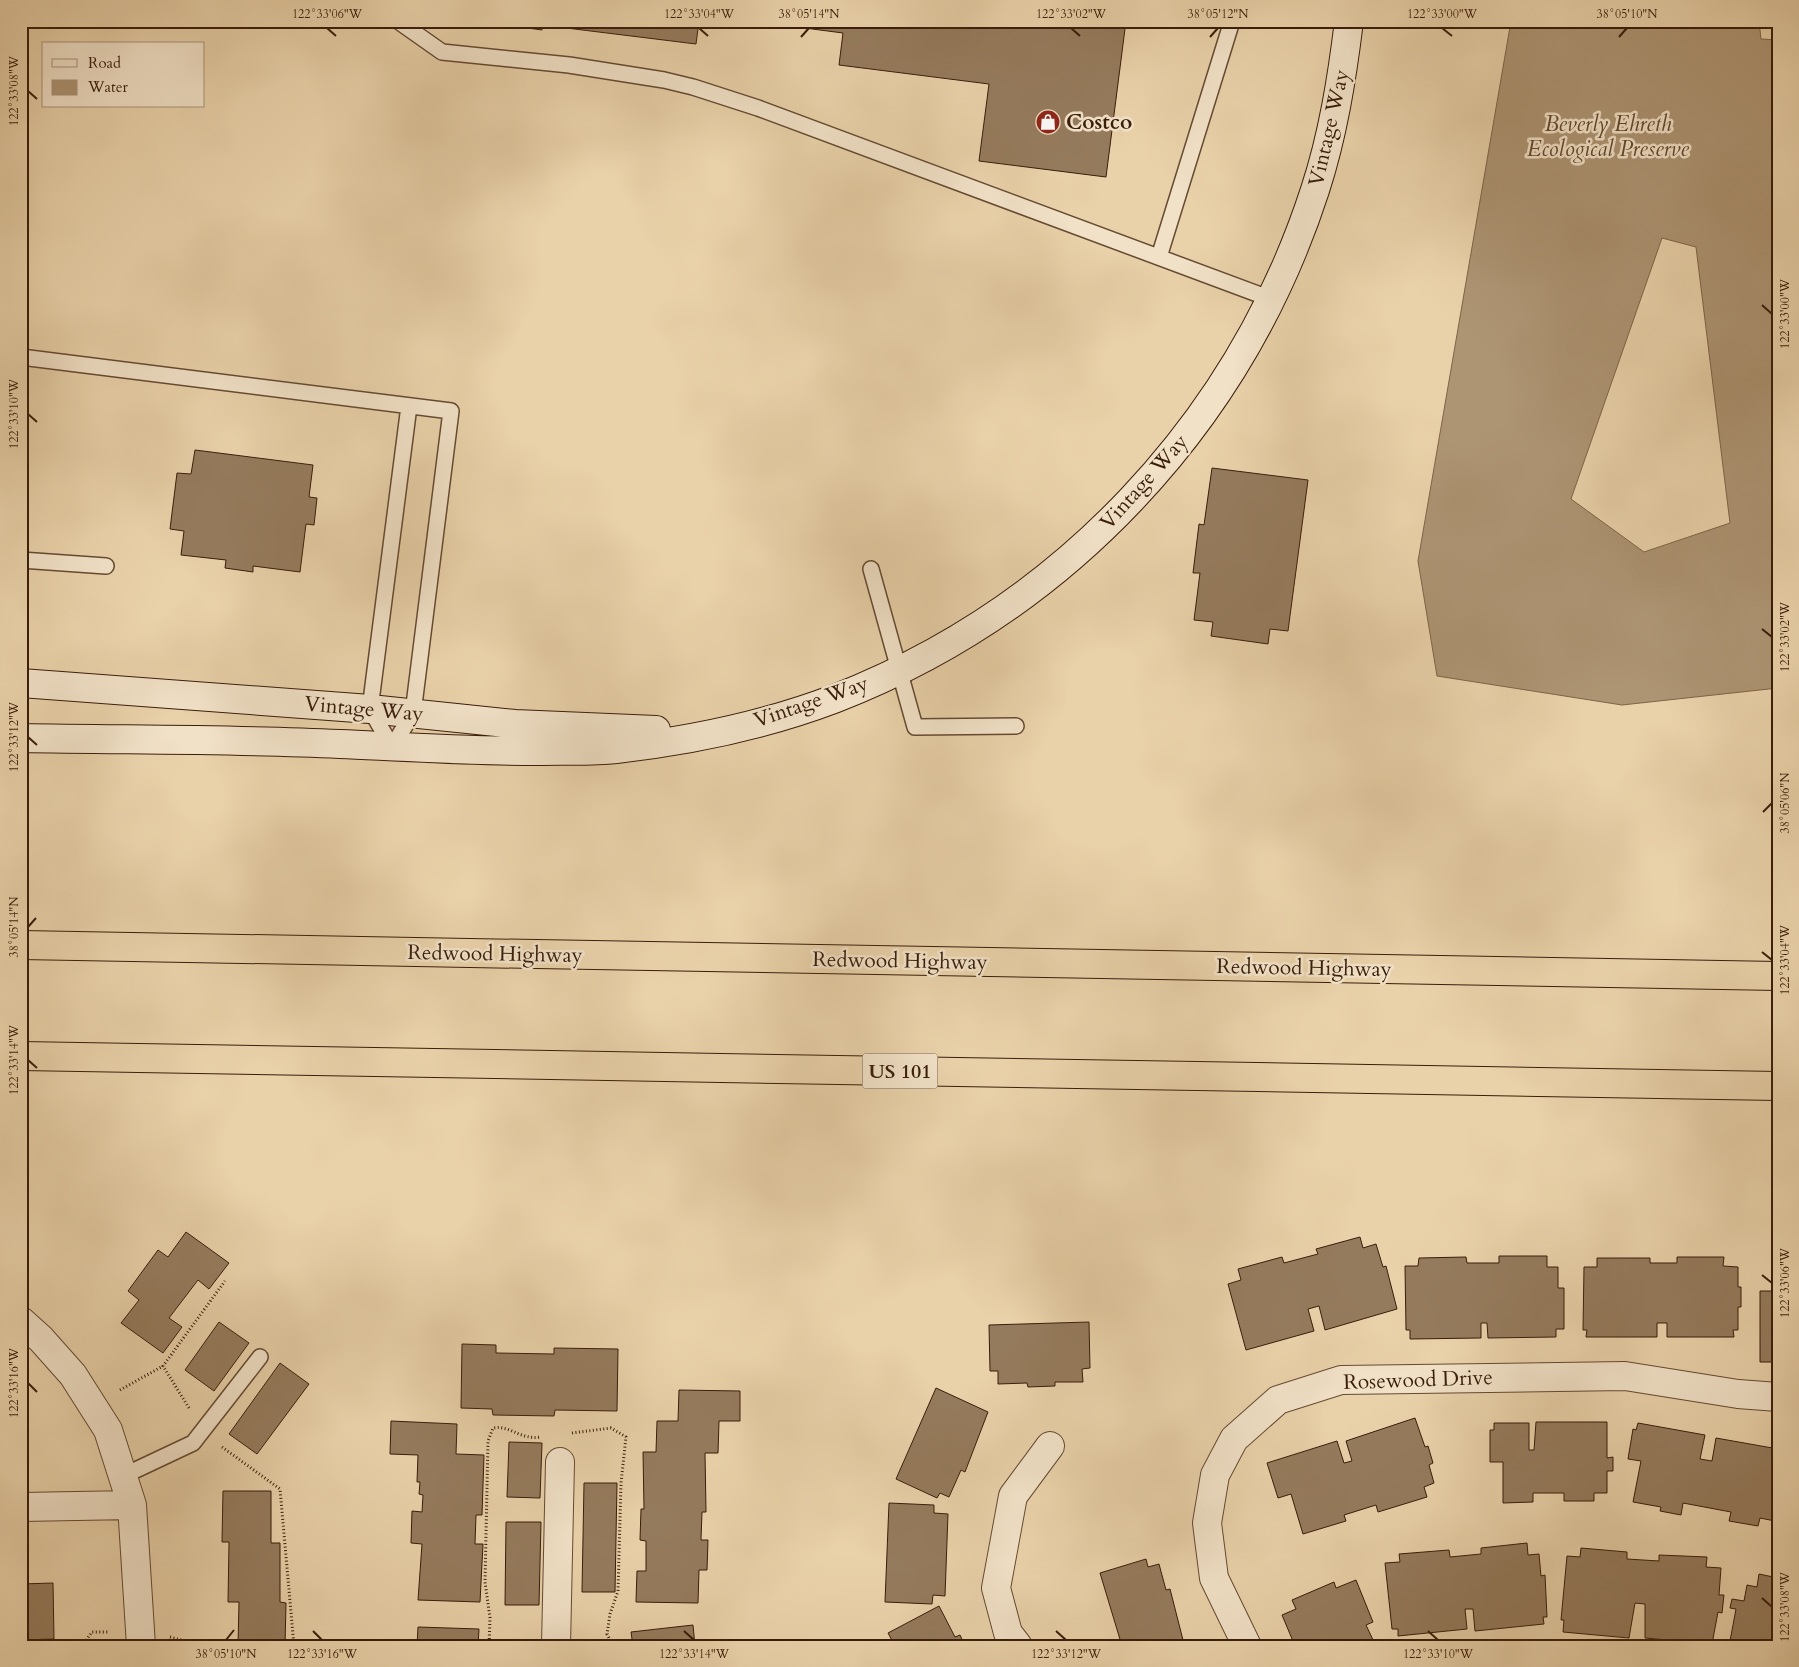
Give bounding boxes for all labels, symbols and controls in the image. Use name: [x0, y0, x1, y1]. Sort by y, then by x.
text: 122°33'06"W: [292, 6, 363, 22]
text: 122°33'04"W: [664, 6, 735, 22]
text: 38°05'14"N: [779, 6, 840, 22]
text: 122°33'02"W: [1036, 6, 1107, 22]
text: 38°05'12"N: [1188, 6, 1249, 22]
text: 122°33'00"W: [1407, 6, 1478, 22]
text: 38°05'10"N: [1597, 6, 1658, 22]
legend: [42, 42, 205, 108]
text: Road: [88, 53, 121, 73]
text: 122°33'08"W: [6, 55, 22, 126]
street label: Vintage Way: [1301, 67, 1357, 189]
text: Water: [87, 77, 129, 97]
place label: Costco: [1066, 108, 1132, 137]
shop icon: Costco: [1035, 109, 1061, 135]
water label: Beverly Ehreth Ecological Preserve: [1527, 109, 1689, 164]
text: 122°33'00"W: [1777, 278, 1793, 349]
text: 122°33'10"W: [6, 378, 22, 449]
street label: Vintage Way: [1093, 428, 1195, 536]
text: 122°33'02"W: [1777, 601, 1793, 672]
street label: Vintage Way: [750, 669, 872, 735]
street label: Vintage Way: [303, 689, 425, 729]
text: 122°33'12"W: [6, 701, 22, 772]
text: 38°05'06"N: [1777, 772, 1793, 833]
text: 38°05'14"N: [6, 896, 22, 957]
text: 122°33'04"W: [1777, 924, 1793, 995]
street label: Redwood Highway: [407, 938, 583, 970]
street label: Redwood Highway: [812, 945, 988, 977]
street label: Redwood Highway: [1216, 952, 1392, 984]
text: 122°33'14"W: [6, 1024, 22, 1095]
road number: US 101: [862, 1054, 938, 1088]
text: 122°33'06"W: [1777, 1247, 1793, 1318]
text: 122°33'16"W: [6, 1347, 22, 1418]
street label: Rosewood Drive: [1343, 1363, 1493, 1397]
text: 122°33'08"W: [1777, 1571, 1793, 1642]
text: 38°05'10"N: [196, 1646, 257, 1662]
text: 122°33'16"W: [287, 1646, 358, 1662]
text: 122°33'14"W: [659, 1646, 730, 1662]
text: 122°33'12"W: [1031, 1646, 1102, 1662]
text: 122°33'10"W: [1403, 1646, 1474, 1662]

